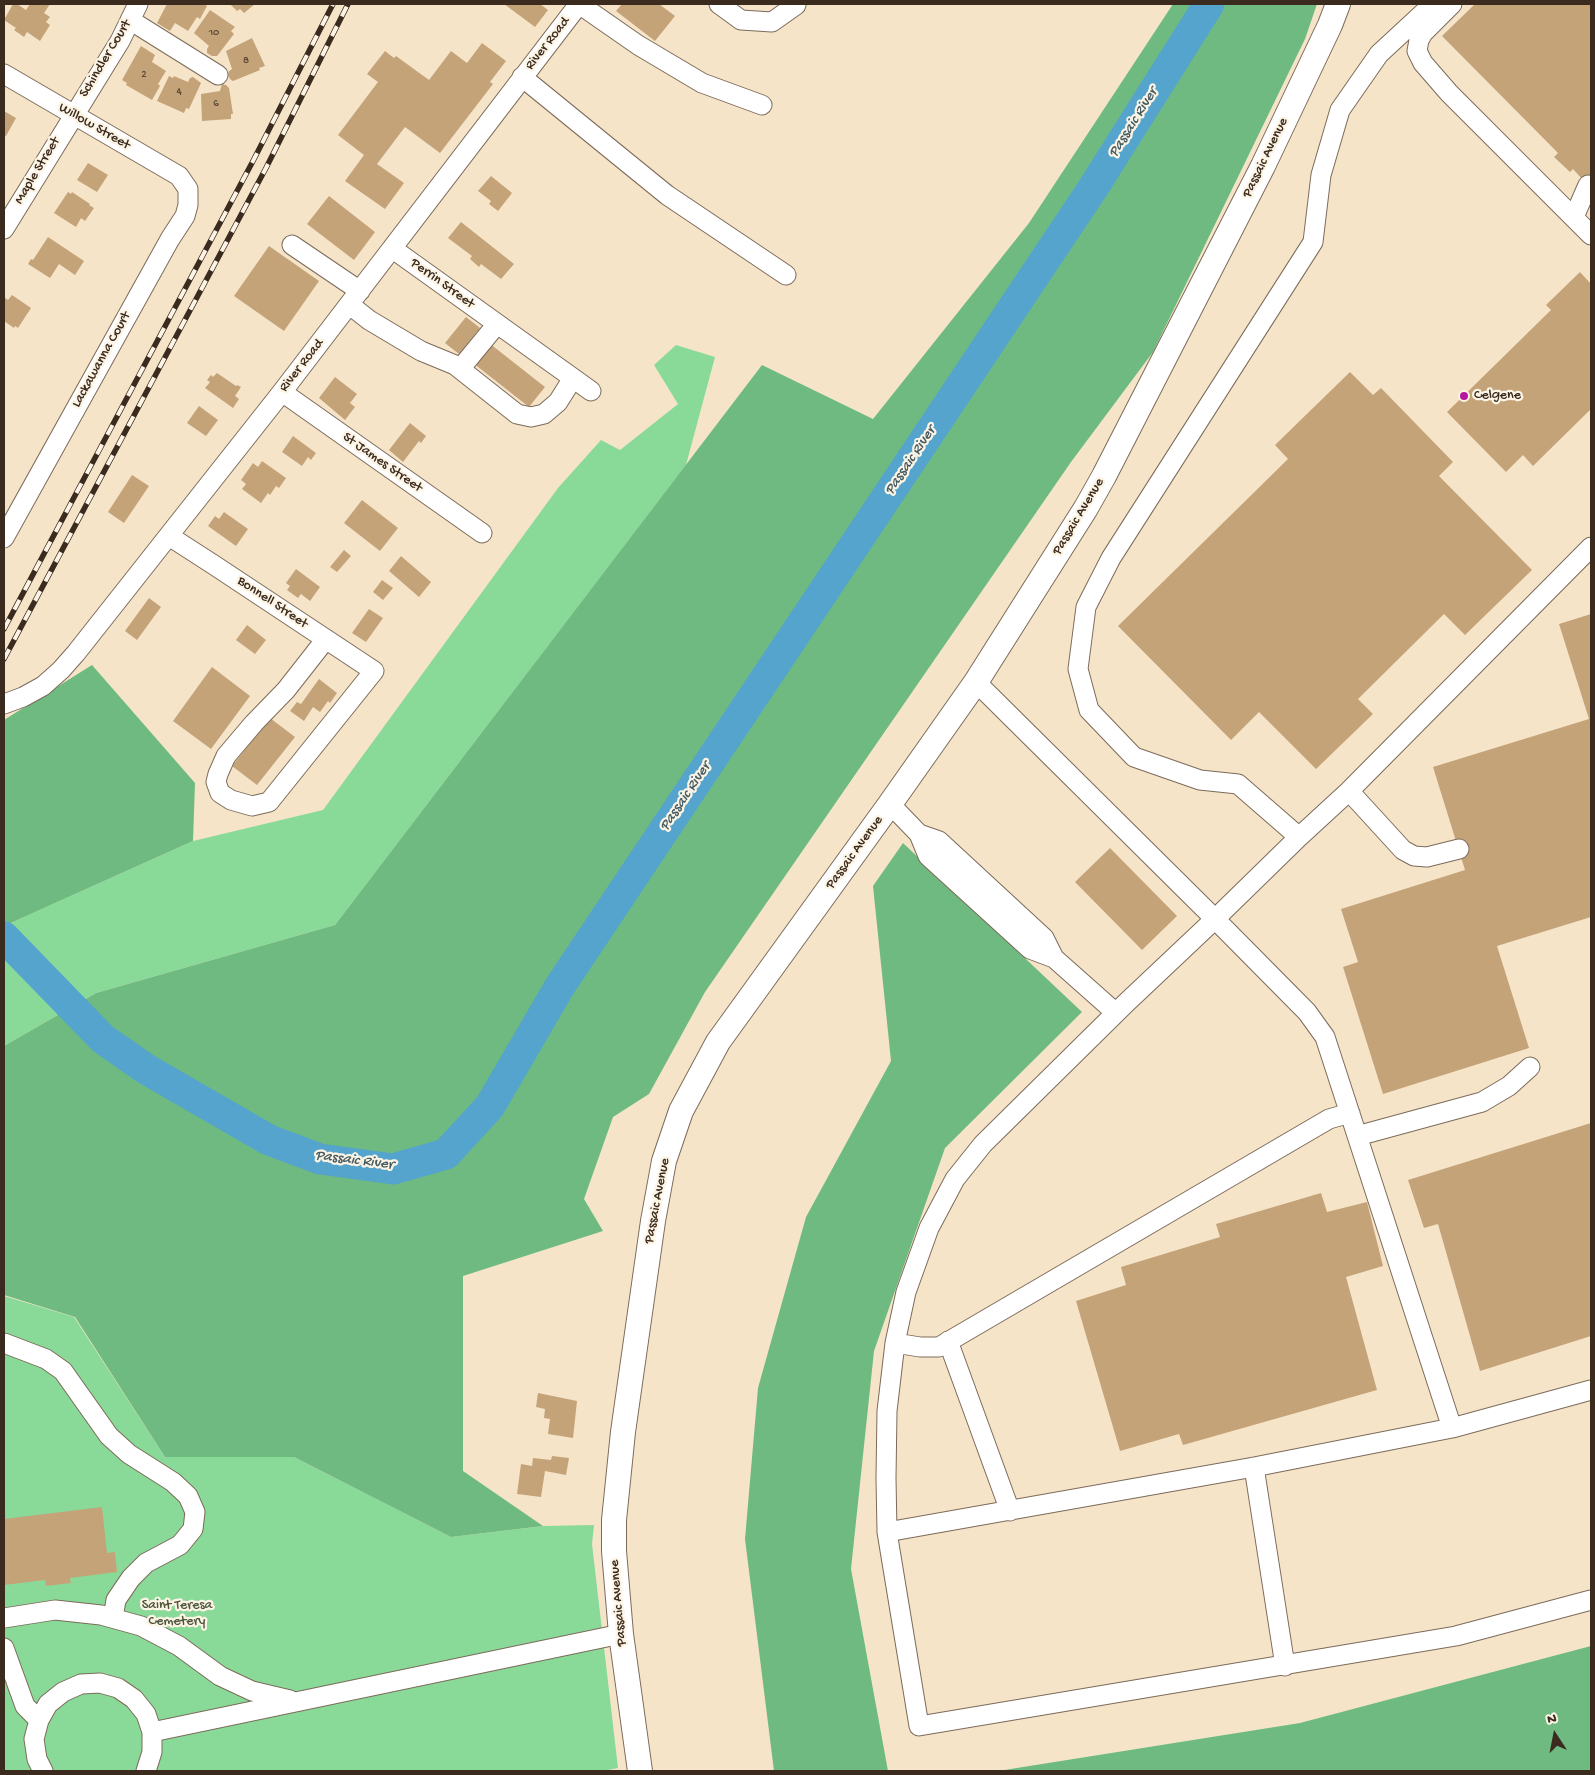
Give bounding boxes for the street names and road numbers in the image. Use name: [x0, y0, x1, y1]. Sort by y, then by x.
street label: River Road: [522, 14, 574, 74]
street label: Schindler Court: [76, 17, 136, 101]
street label: Willow Street: [55, 100, 133, 154]
street label: Passaic Avenue: [1239, 115, 1293, 201]
street label: Maple Street: [11, 134, 65, 208]
street label: Perrin Street: [407, 255, 477, 313]
street label: Lackawanna Court: [69, 309, 135, 411]
street label: River Road: [276, 336, 328, 396]
street label: St James Street: [339, 429, 425, 497]
street label: Passaic Avenue: [1049, 475, 1109, 559]
street label: Bonnell Street: [233, 573, 311, 633]
street label: Passaic Avenue: [823, 813, 887, 893]
street label: Passaic Avenue: [641, 1157, 675, 1245]
street label: Passaic Avenue: [607, 1559, 631, 1647]

